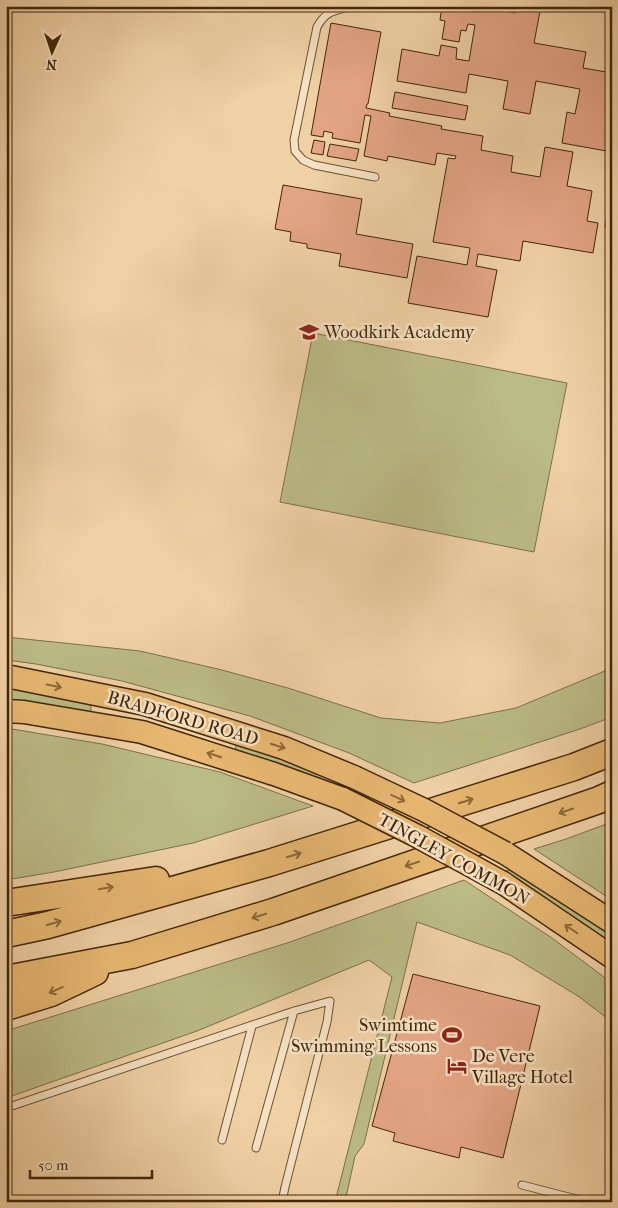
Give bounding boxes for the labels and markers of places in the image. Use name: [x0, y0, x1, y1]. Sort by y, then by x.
school or university icon: Woodkirk Academy: [298, 321, 320, 343]
place label: Woodkirk Academy: [323, 322, 476, 343]
place label: Swimtime Swimming Lessons: [291, 1015, 437, 1057]
sports icon: Swimtime Swimming Lessons: [441, 1024, 463, 1046]
place label: De Vere Village Hotel: [471, 1046, 573, 1088]
hotel icon: De Vere Village Hotel: [446, 1055, 468, 1077]

